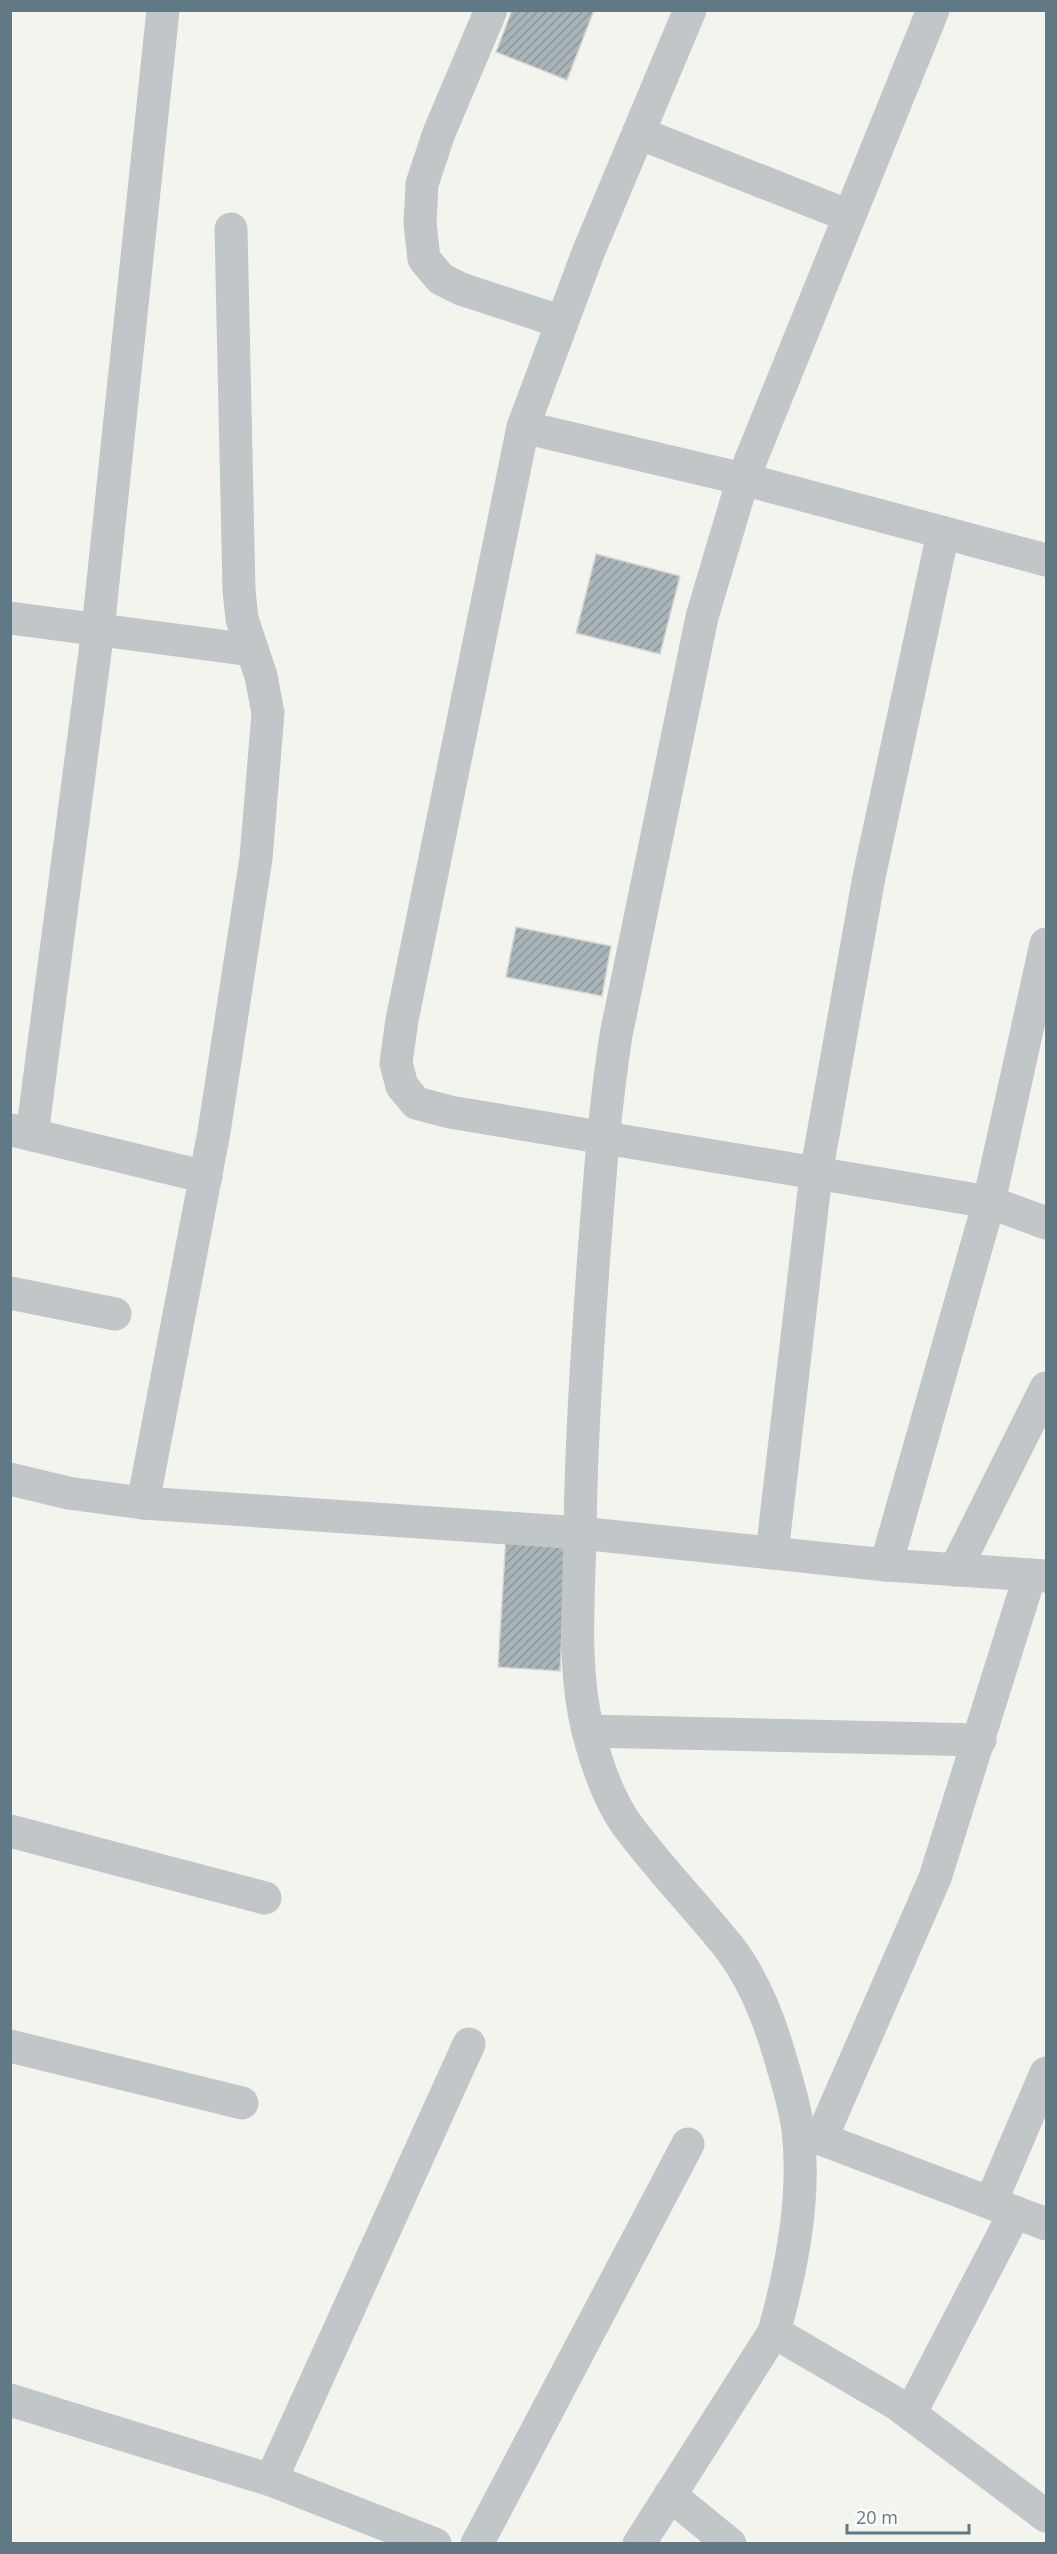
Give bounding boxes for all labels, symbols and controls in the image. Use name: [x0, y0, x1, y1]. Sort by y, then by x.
scale bar: [847, 2497, 968, 2535]
text: 20 m: [856, 2505, 898, 2529]

